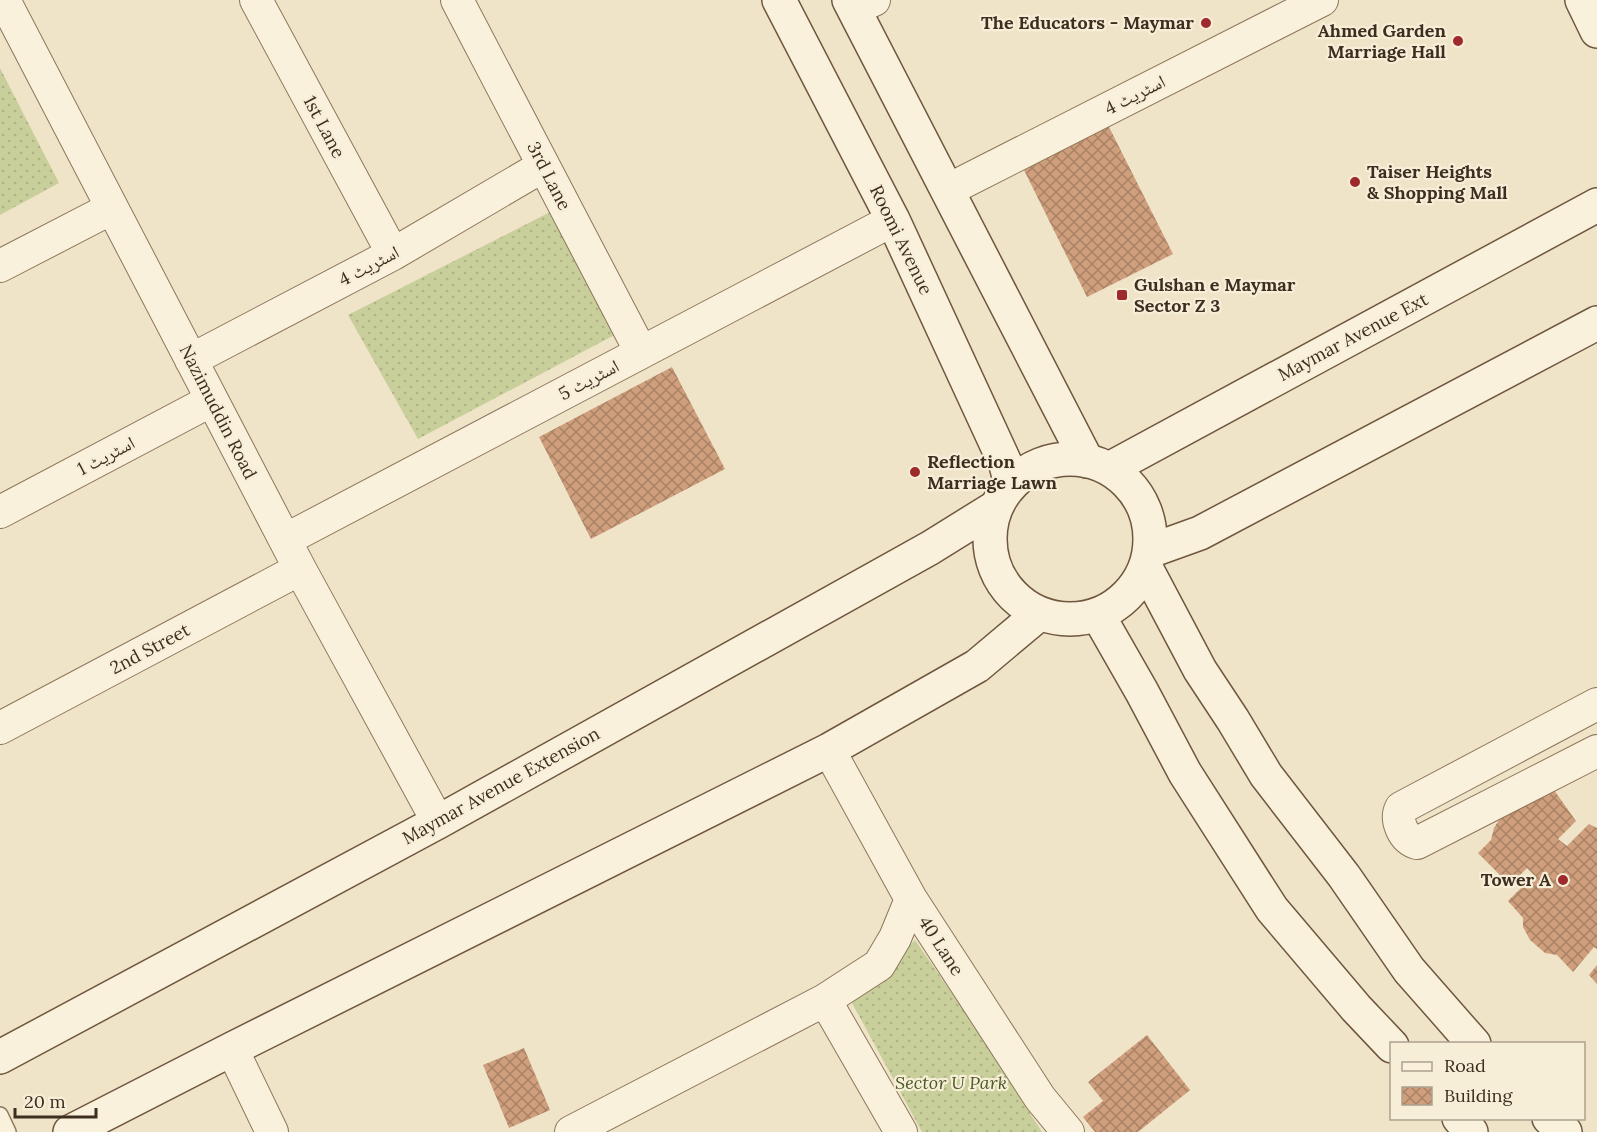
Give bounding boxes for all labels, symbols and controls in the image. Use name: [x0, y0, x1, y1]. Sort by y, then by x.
place label: The Educators - Maymar: [981, 11, 1194, 34]
marker: The Educators - Maymar: [1199, 16, 1213, 30]
place label: Ahmed Garden Marriage Hall: [1318, 19, 1447, 63]
marker: Ahmed Garden Marriage Hall: [1451, 34, 1465, 48]
street label: اسٹریٹ 4: [1100, 69, 1169, 120]
street label: 1st Lane: [298, 92, 351, 162]
street label: 3rd Lane: [522, 138, 577, 214]
place label: Taiser Heights & Shopping Mall: [1367, 160, 1508, 204]
marker: Taiser Heights & Shopping Mall: [1348, 175, 1362, 189]
street label: Roomi Avenue: [865, 181, 938, 299]
street label: اسٹریٹ 4: [335, 240, 403, 291]
place label: Gulshan e Maymar Sector Z 3: [1134, 273, 1296, 317]
street label: Maymar Avenue Ext: [1274, 287, 1432, 386]
marker: Gulshan e Maymar Sector Z 3: [1115, 288, 1129, 302]
street label: Nazimuddin Road: [175, 341, 262, 483]
street label: اسٹریٹ 5: [555, 354, 623, 405]
street label: اسٹریٹ 1: [73, 431, 139, 480]
place label: Reflection Marriage Lawn: [927, 450, 1057, 494]
marker: Reflection Marriage Lawn: [908, 465, 922, 479]
street label: 2nd Street: [106, 618, 194, 679]
street label: Maymar Avenue Extension: [398, 722, 604, 849]
place label: Tower A: [1481, 868, 1551, 891]
marker: Tower A: [1556, 873, 1570, 887]
street label: 40 Lane: [914, 912, 969, 980]
legend: [1390, 1042, 1585, 1120]
text: Road: [1444, 1054, 1486, 1077]
park label: Sector U Park: [895, 1071, 1007, 1094]
scale bar: [15, 1081, 96, 1119]
text: Building: [1444, 1084, 1514, 1107]
text: 20 m: [24, 1090, 66, 1113]

